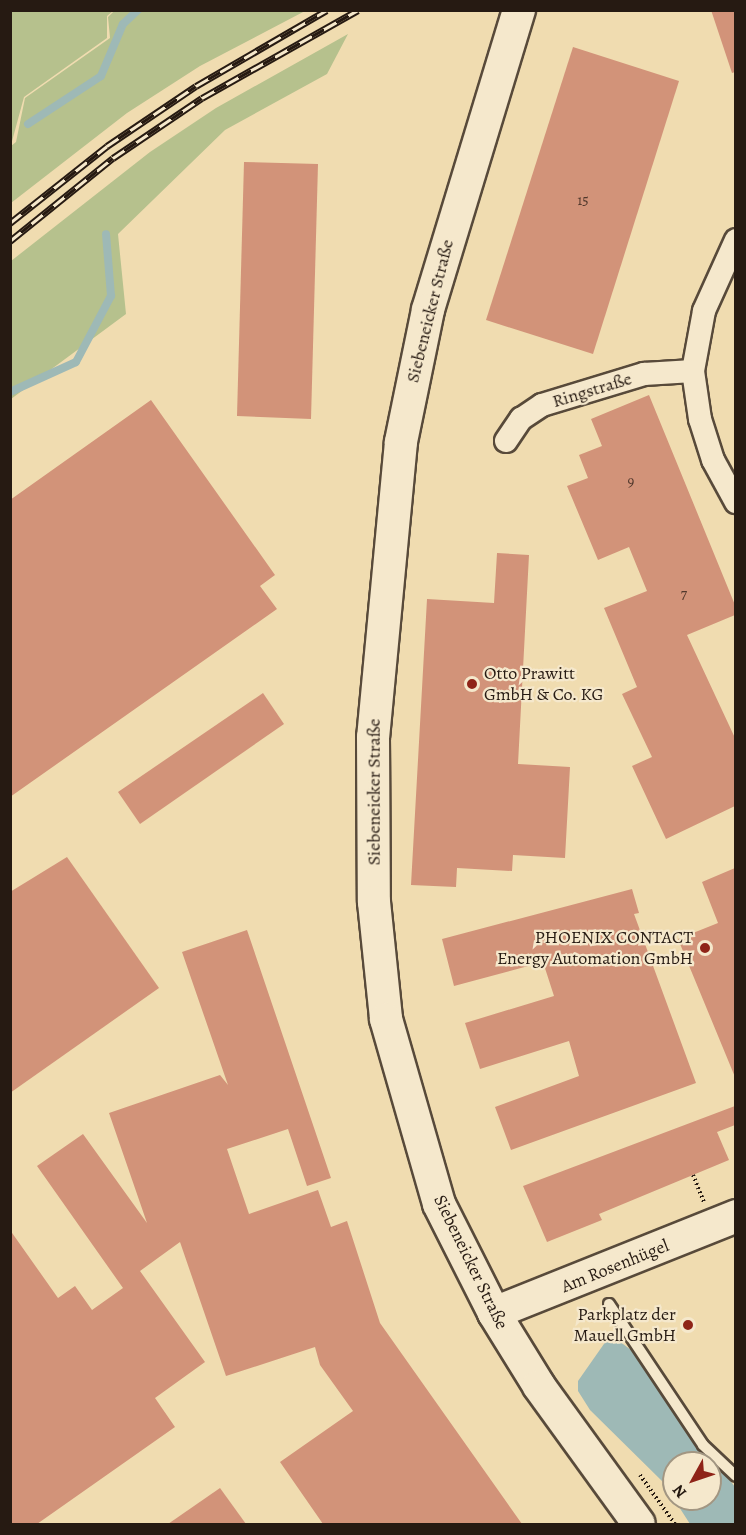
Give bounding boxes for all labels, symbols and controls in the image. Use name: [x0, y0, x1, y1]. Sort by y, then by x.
house number: 15: [577, 192, 589, 210]
street label: Siebeneicker Straße: [402, 237, 458, 385]
street label: Ringstraße: [550, 368, 634, 412]
house number: 9: [628, 473, 634, 491]
house number: 7: [681, 586, 687, 604]
place label: Otto Prawitt GmbH & Co. KG: [484, 663, 604, 706]
marker: Otto Prawitt GmbH & Co. KG: [465, 677, 479, 691]
street label: Siebeneicker Straße: [363, 719, 385, 865]
place label: PHOENIX CONTACT Energy Automation GmbH: [497, 927, 693, 970]
marker: PHOENIX CONTACT Energy Automation GmbH: [698, 941, 712, 955]
street label: Siebeneicker Straße: [429, 1191, 513, 1333]
street label: Am Rosenhügel: [558, 1235, 672, 1297]
place label: Parkplatz der Mauell GmbH: [573, 1304, 676, 1346]
marker: Parkplatz der Mauell GmbH: [681, 1318, 695, 1332]
north arrow: [662, 1451, 722, 1511]
text: N: [668, 1480, 692, 1503]

